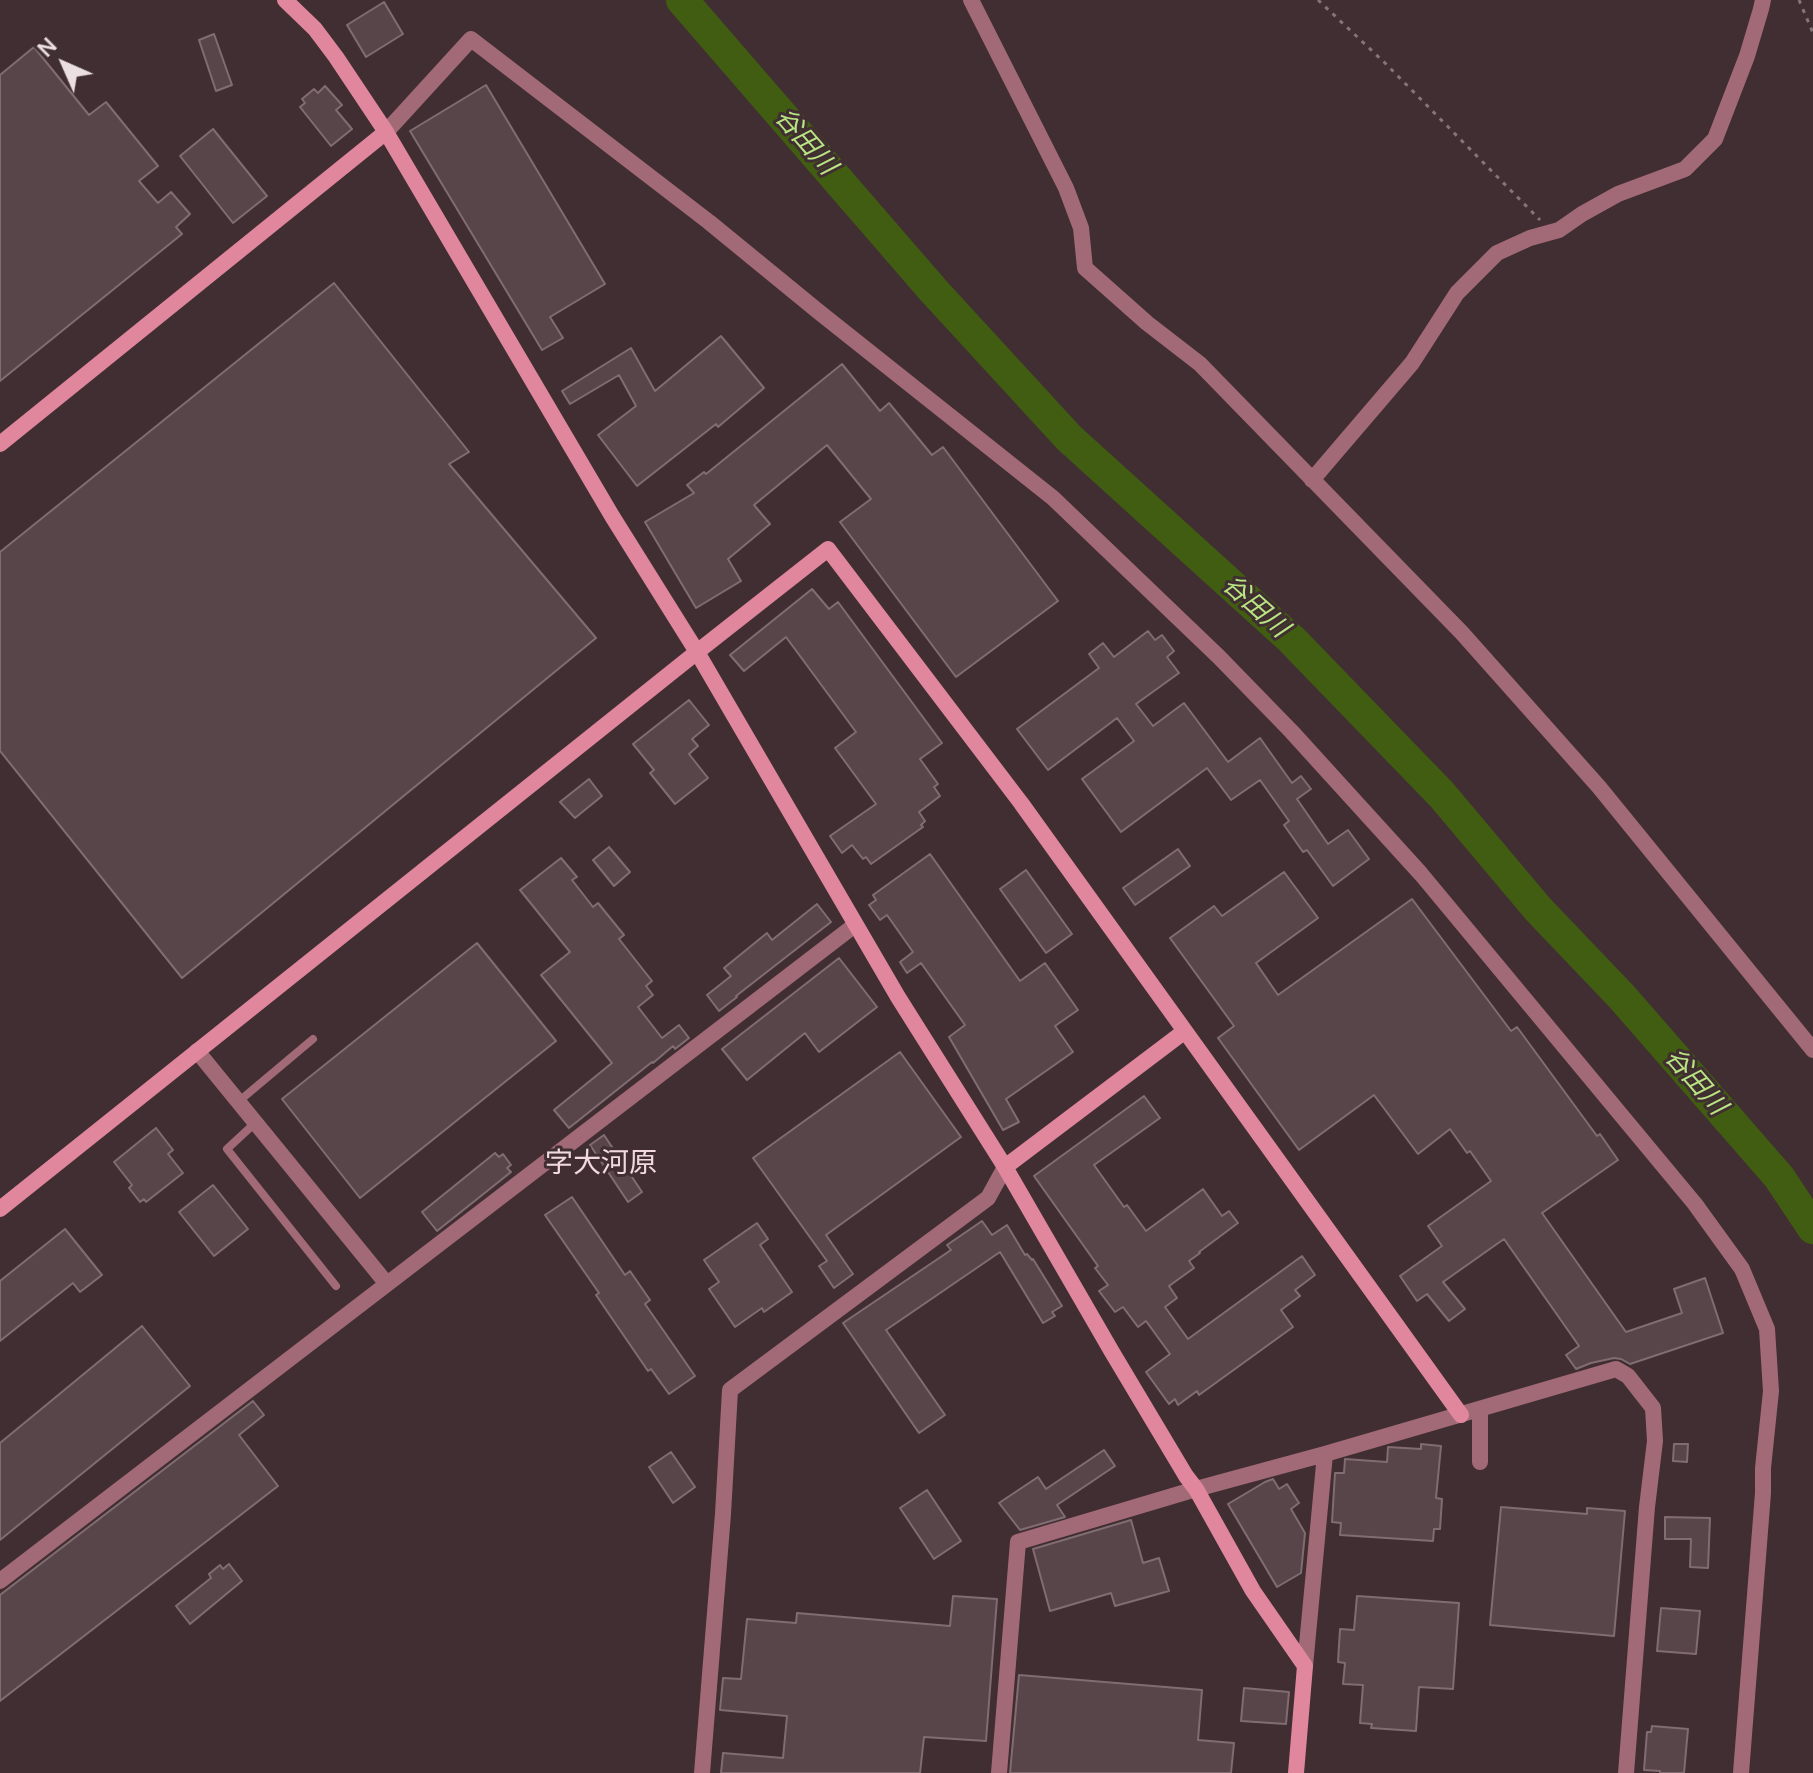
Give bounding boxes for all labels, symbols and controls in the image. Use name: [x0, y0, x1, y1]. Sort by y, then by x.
north arrow: [24, 24, 104, 104]
text: N: [31, 31, 63, 63]
water label: 谷田川: [768, 102, 842, 182]
water label: 谷田川: [1216, 569, 1294, 645]
water label: 谷田川: [1658, 1042, 1732, 1122]
district label: 字大河原: [545, 1147, 657, 1181]

